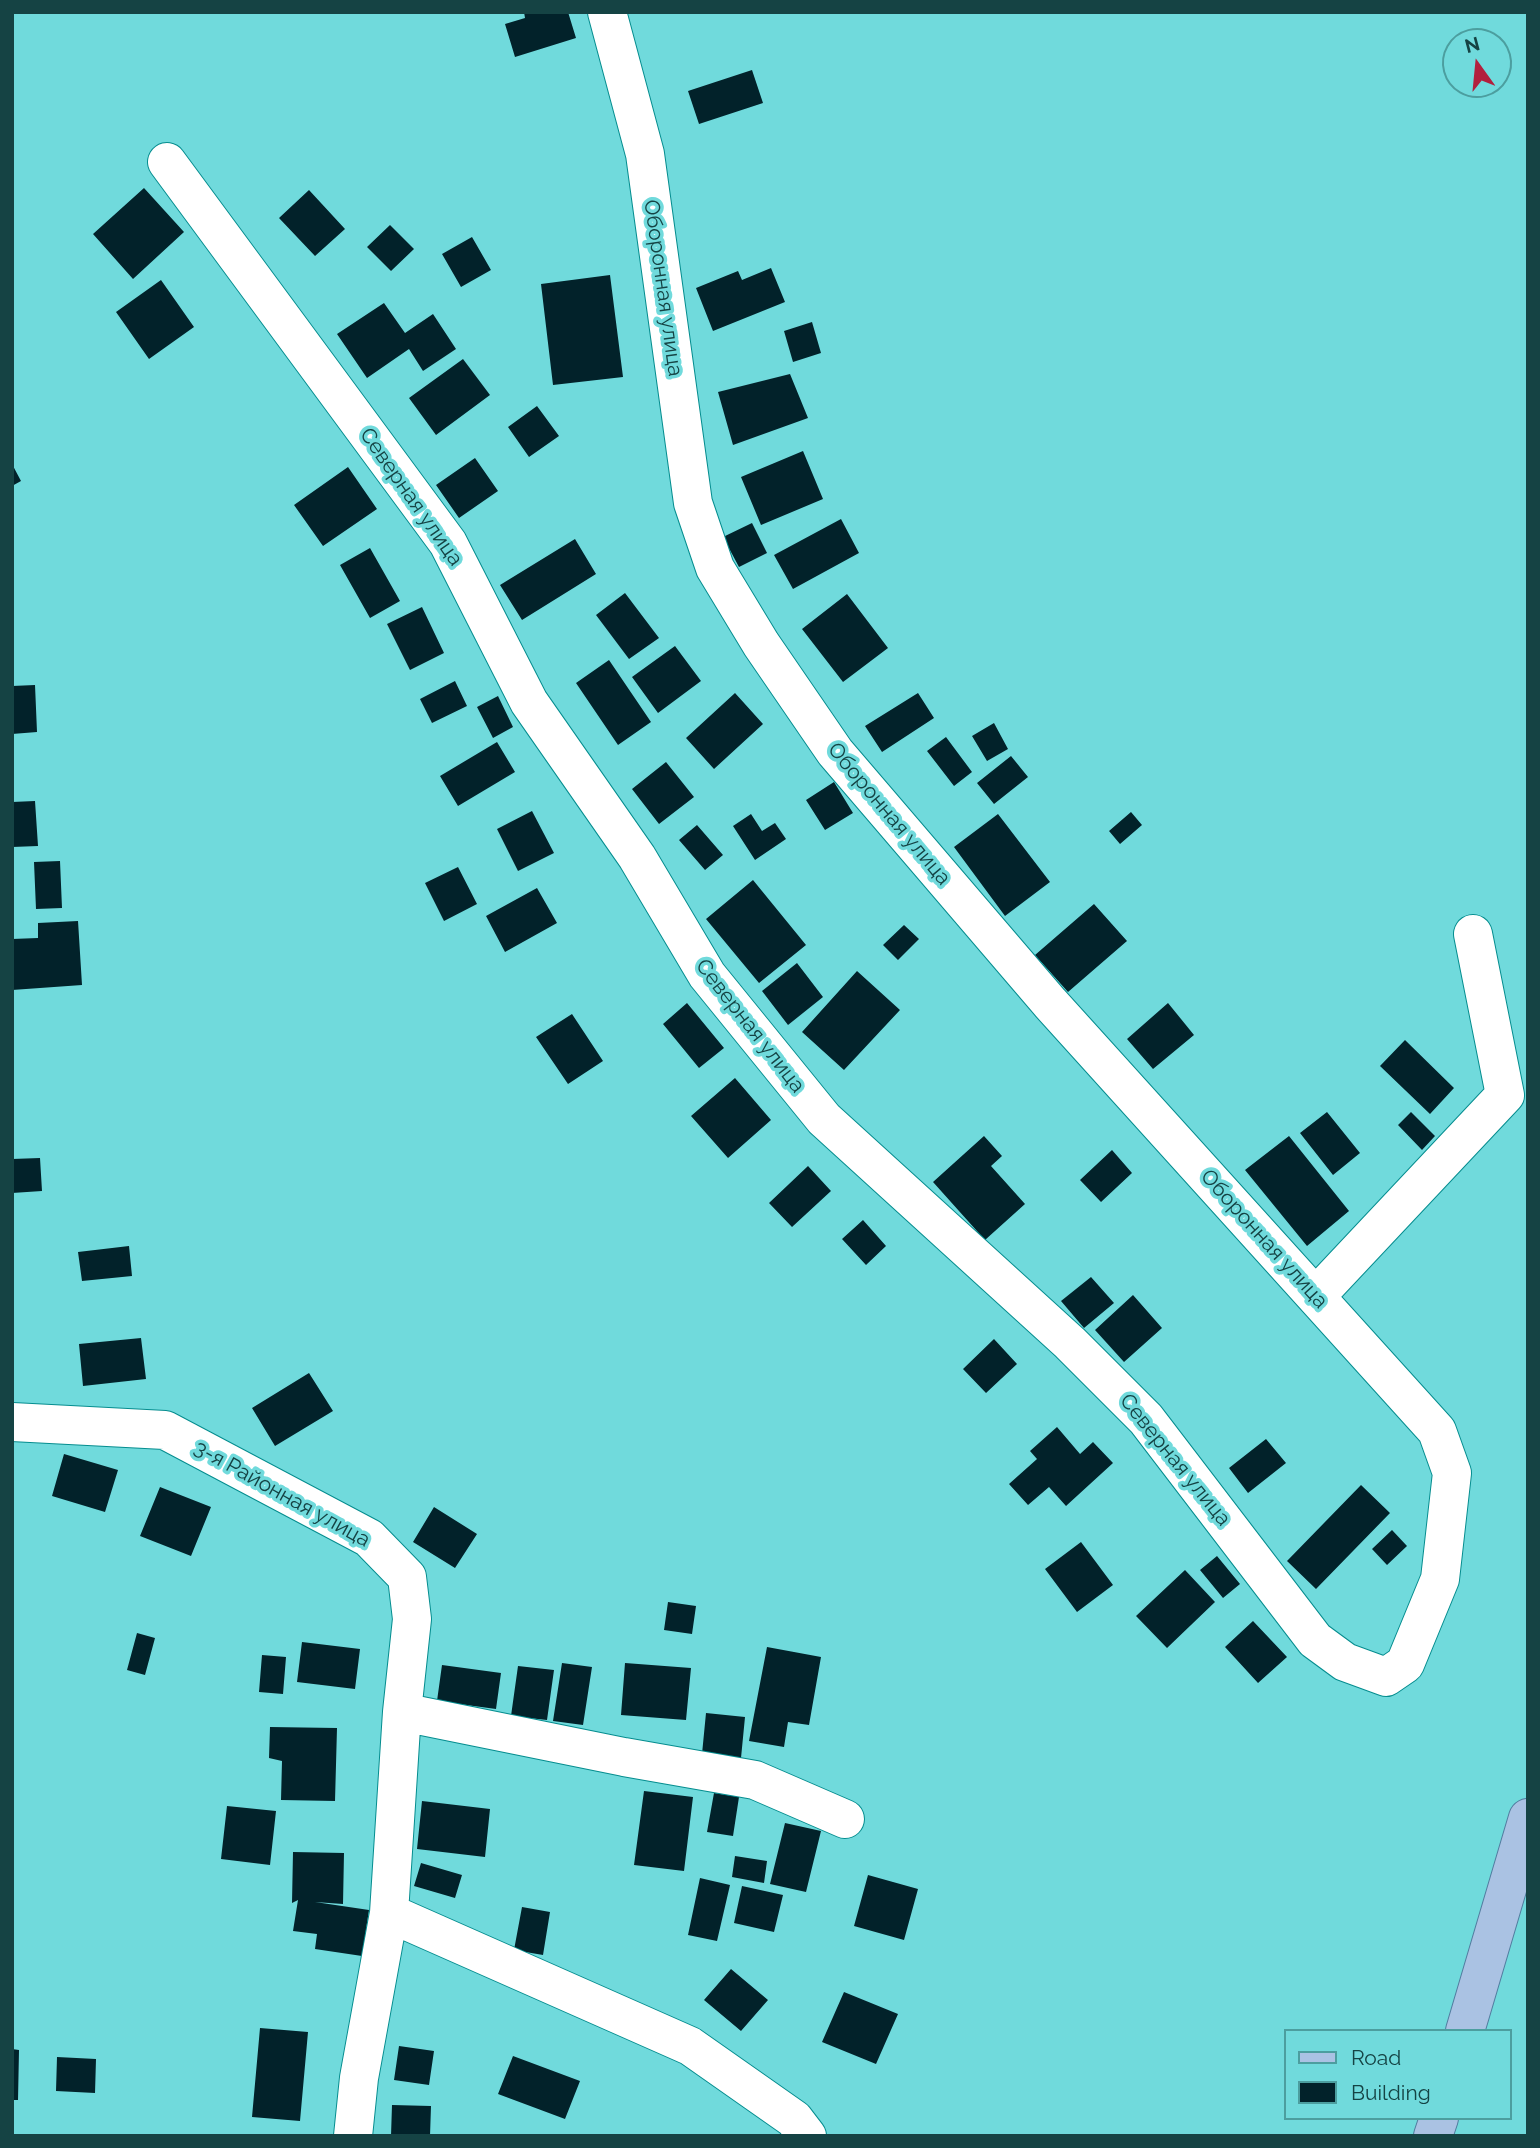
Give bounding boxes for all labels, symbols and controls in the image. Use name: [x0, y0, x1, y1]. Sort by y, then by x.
north arrow: [1442, 28, 1512, 98]
text: N: [1462, 32, 1482, 57]
street label: Оборонная улица: [638, 198, 688, 378]
street label: Северная улица: [354, 423, 468, 571]
street label: Оборонная улица: [822, 738, 956, 890]
street label: Северная улица: [690, 954, 810, 1098]
street label: Оборонная улица: [1195, 1164, 1333, 1314]
street label: Северная улица: [1114, 1389, 1236, 1531]
street label: 3-я Районная улица: [190, 1435, 374, 1553]
legend: [1284, 2029, 1512, 2120]
text: Road: [1351, 2045, 1401, 2070]
text: Building: [1351, 2080, 1431, 2105]

